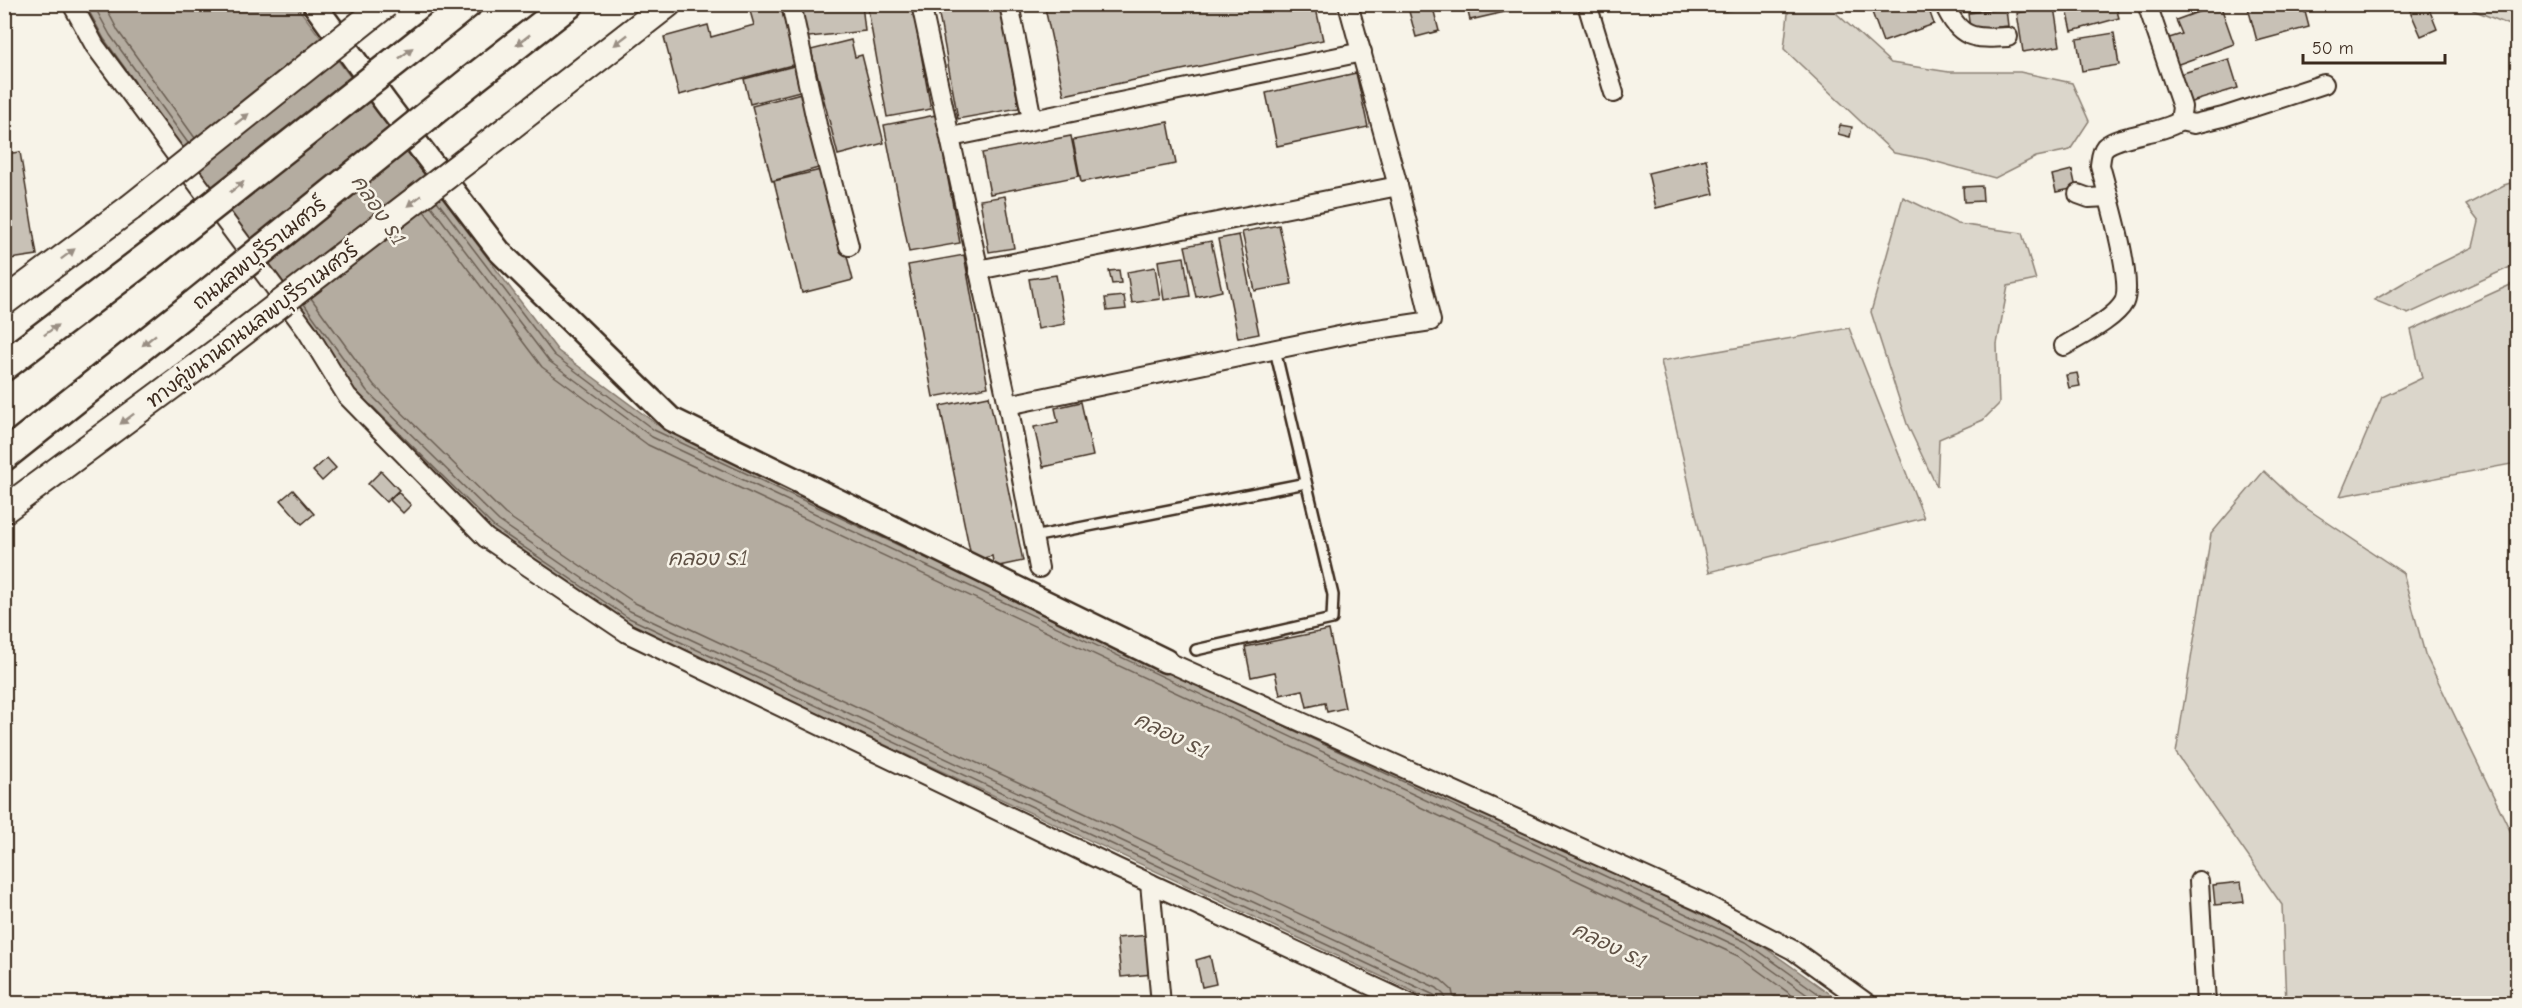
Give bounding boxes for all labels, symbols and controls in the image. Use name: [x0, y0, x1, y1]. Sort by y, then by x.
scale bar: [2303, 27, 2446, 65]
one-way arrow: [515, 34, 530, 46]
one-way arrow: [614, 34, 629, 46]
text: 50 m: [2312, 38, 2354, 59]
one-way arrow: [398, 46, 414, 59]
one-way arrow: [234, 112, 250, 125]
water label: คลอง ร.1: [347, 170, 411, 250]
one-way arrow: [229, 181, 244, 194]
street label: ถนนลพบุรีราเมศวร์: [187, 190, 334, 317]
one-way arrow: [406, 195, 421, 207]
street label: ทางคู่ขนานถนนลพบุรีราเมศวร์: [141, 236, 366, 416]
one-way arrow: [60, 248, 76, 260]
one-way arrow: [44, 325, 59, 337]
one-way arrow: [142, 334, 157, 346]
one-way arrow: [119, 413, 135, 425]
water label: คลอง ร.1: [668, 546, 748, 570]
water label: คลอง ร.1: [1131, 707, 1213, 763]
water label: คลอง ร.1: [1569, 917, 1651, 973]

